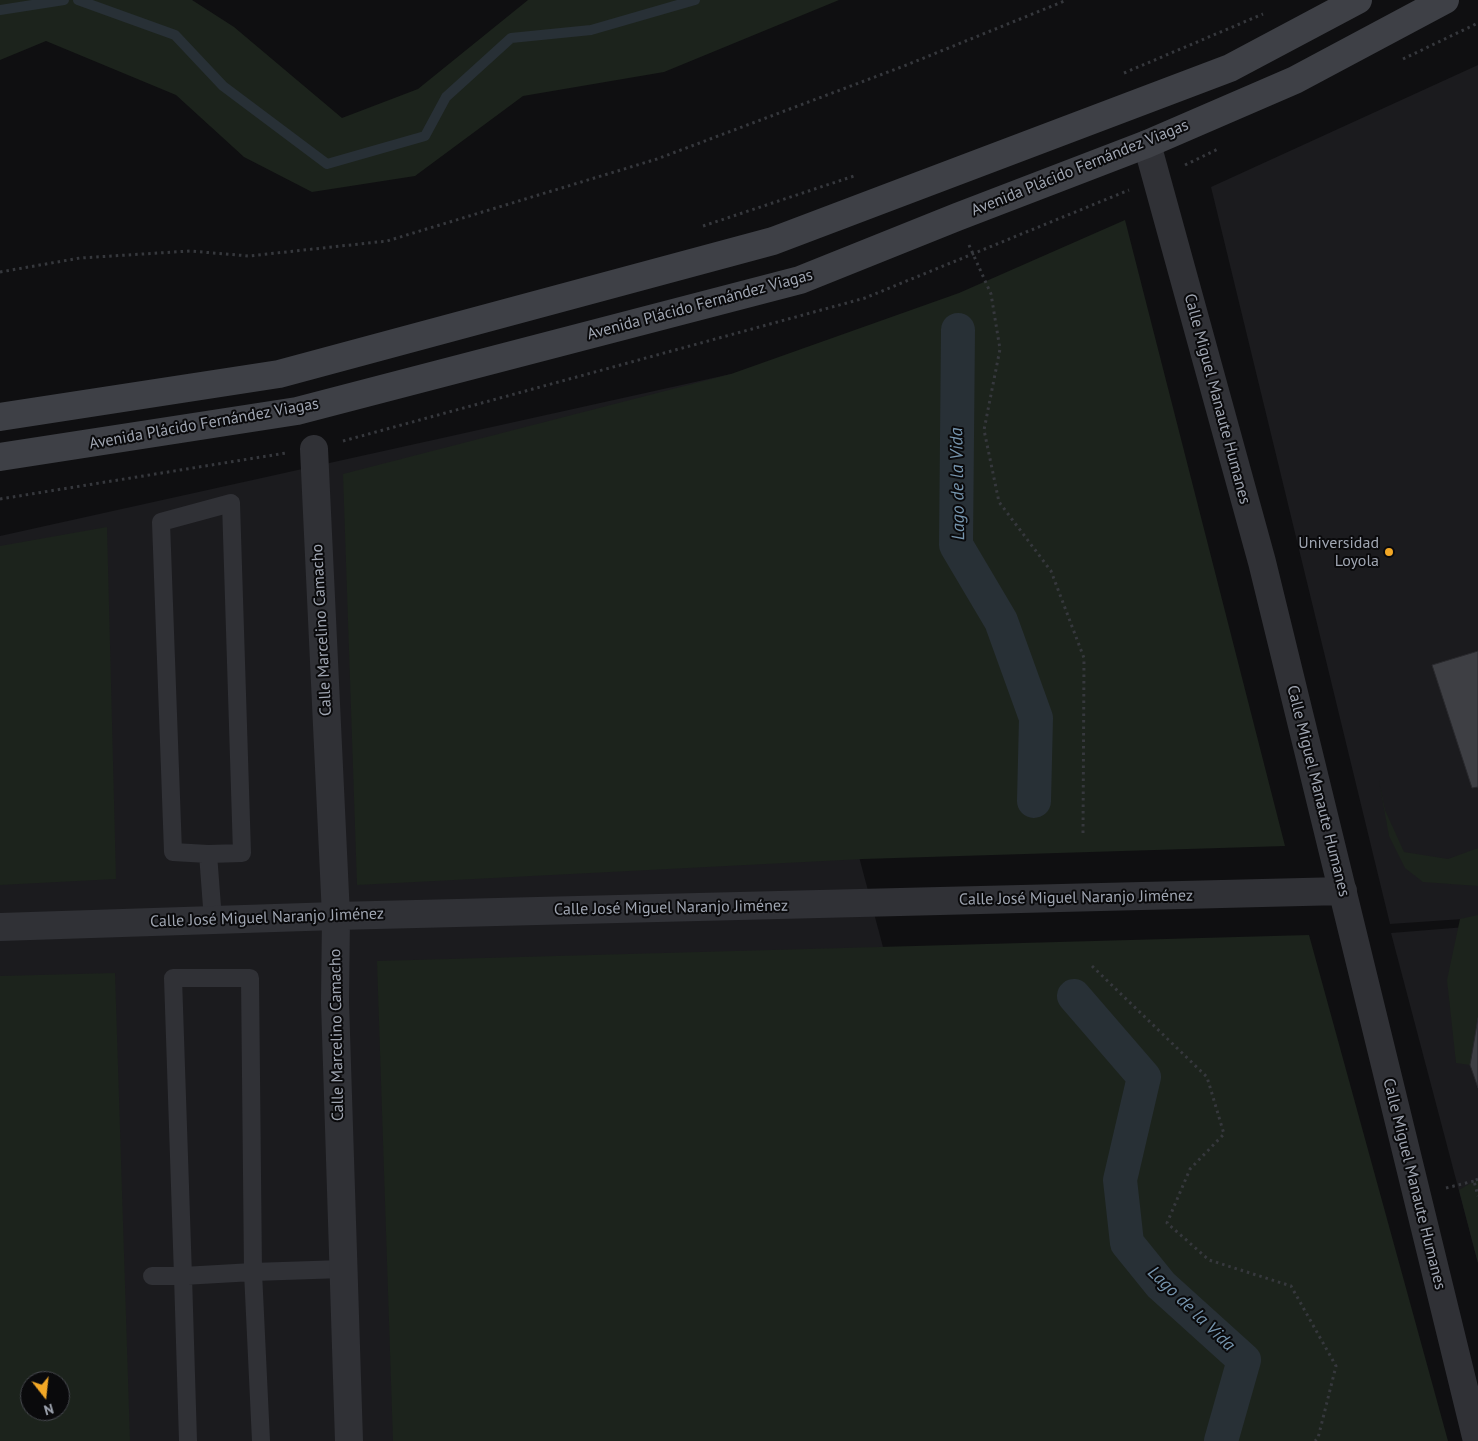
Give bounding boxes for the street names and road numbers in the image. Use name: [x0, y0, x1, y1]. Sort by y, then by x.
street label: Avenida Plácido Fernández Viagas: [969, 116, 1191, 220]
street label: Avenida Plácido Fernández Viagas: [585, 266, 815, 344]
street label: Calle Miguel Manaute Humanes: [1180, 292, 1254, 506]
street label: Avenida Plácido Fernández Viagas: [88, 394, 320, 454]
street label: Calle Marcelino Camacho: [308, 543, 336, 717]
street label: Calle Miguel Manaute Humanes: [1282, 683, 1354, 899]
street label: Calle José Miguel Naranjo Jiménez: [959, 886, 1193, 910]
street label: Calle José Miguel Naranjo Jiménez: [554, 896, 788, 920]
street label: Calle José Miguel Naranjo Jiménez: [150, 904, 384, 932]
street label: Calle Marcelino Camacho: [326, 949, 348, 1121]
street label: Calle Miguel Manaute Humanes: [1378, 1076, 1450, 1292]

